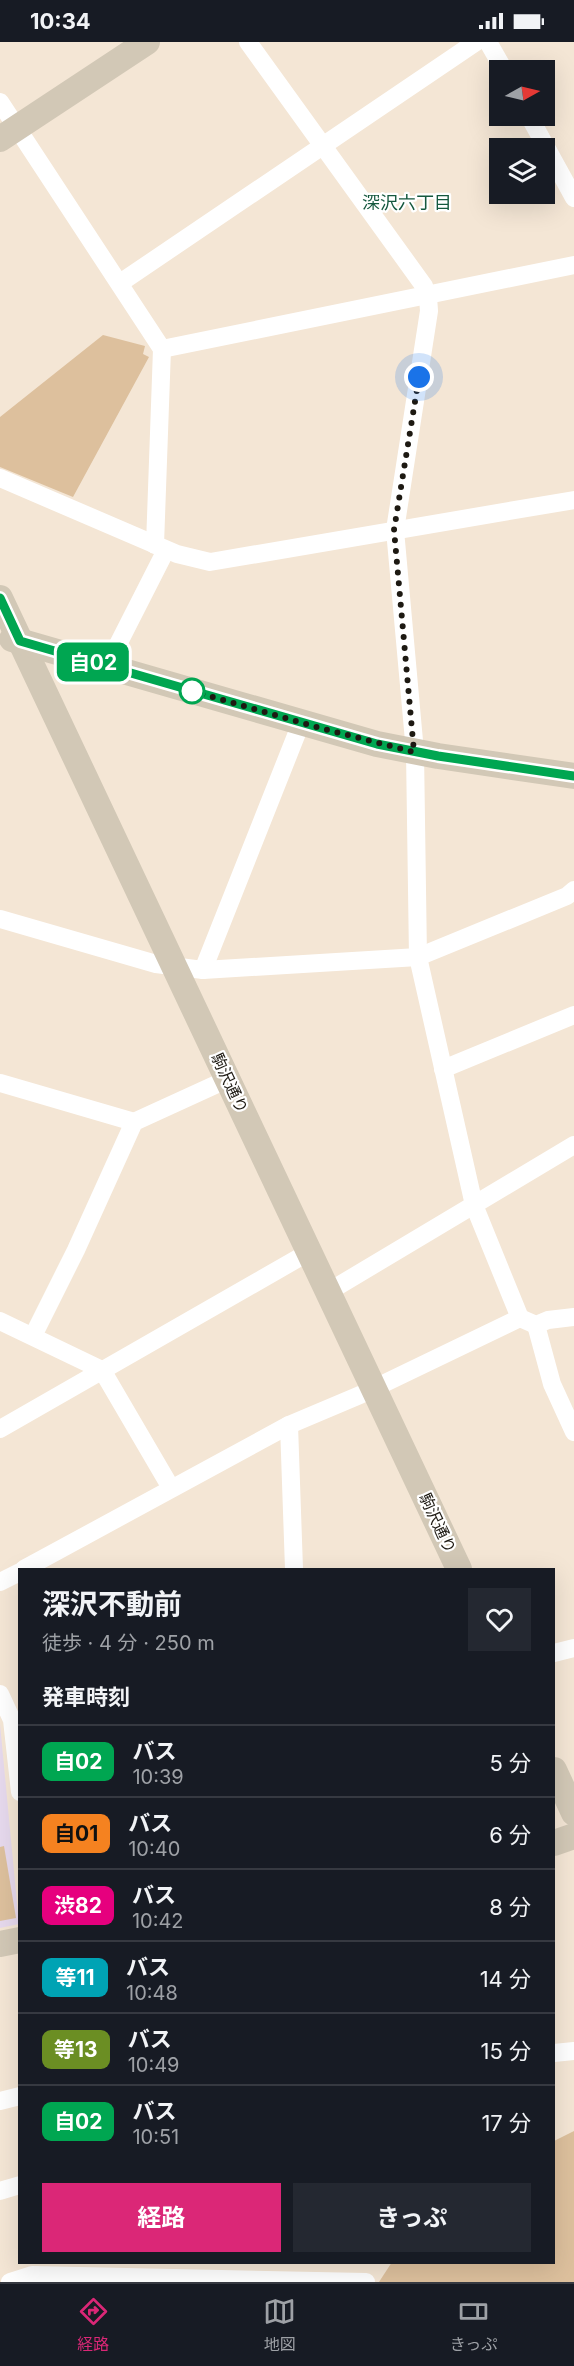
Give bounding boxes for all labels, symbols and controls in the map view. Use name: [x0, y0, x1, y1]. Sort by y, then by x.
text: 10:34: [30, 8, 91, 34]
north arrow: [489, 60, 555, 126]
map controls: [489, 60, 555, 204]
button: layers: [489, 138, 555, 204]
district label: 深沢六丁目: [362, 192, 452, 213]
your location: [404, 362, 434, 392]
line badge: 自02: [58, 642, 128, 682]
text: 自02: [69, 650, 117, 675]
unlabelled marker: [179, 678, 205, 704]
street label: 駒沢通り: [207, 1050, 253, 1116]
street label: 駒沢通り: [415, 1490, 461, 1556]
text: 深沢不動前: [42, 1587, 182, 1621]
button: heart: [468, 1588, 531, 1651]
text: 徒歩 · 4 分 · 250 m: [42, 1631, 215, 1655]
text: 発車時刻: [42, 1684, 130, 1710]
text: バス: [132, 1738, 176, 1764]
text: 自02: [54, 1749, 102, 1774]
text: 5 分: [489, 1750, 531, 1776]
text: 10:39: [132, 1765, 184, 1789]
text: バス: [128, 1810, 172, 1836]
text: 自01: [54, 1821, 98, 1846]
text: 6 分: [489, 1822, 531, 1848]
text: 10:40: [128, 1837, 180, 1861]
text: バス: [132, 1882, 176, 1908]
text: 渋82: [54, 1893, 102, 1918]
text: 8 分: [489, 1894, 531, 1920]
text: 10:42: [132, 1909, 184, 1933]
text: バス: [126, 1954, 170, 1980]
text: 等11: [55, 1965, 95, 1990]
text: 14 分: [480, 1966, 531, 1992]
text: 10:48: [126, 1981, 178, 2005]
text: バス: [128, 2026, 172, 2052]
text: 等13: [54, 2037, 98, 2062]
text: 15 分: [480, 2038, 531, 2064]
text: 10:49: [128, 2053, 179, 2077]
text: バス: [132, 2098, 176, 2124]
text: 自02: [54, 2109, 102, 2134]
text: 17 分: [481, 2110, 531, 2136]
text: 10:51: [132, 2125, 179, 2149]
button: 経路: [42, 2183, 281, 2252]
button: きっぷ: [293, 2183, 531, 2252]
tab: 経路: [77, 2295, 110, 2355]
tab: 地図: [263, 2295, 296, 2355]
tab: きっぷ: [450, 2295, 497, 2355]

